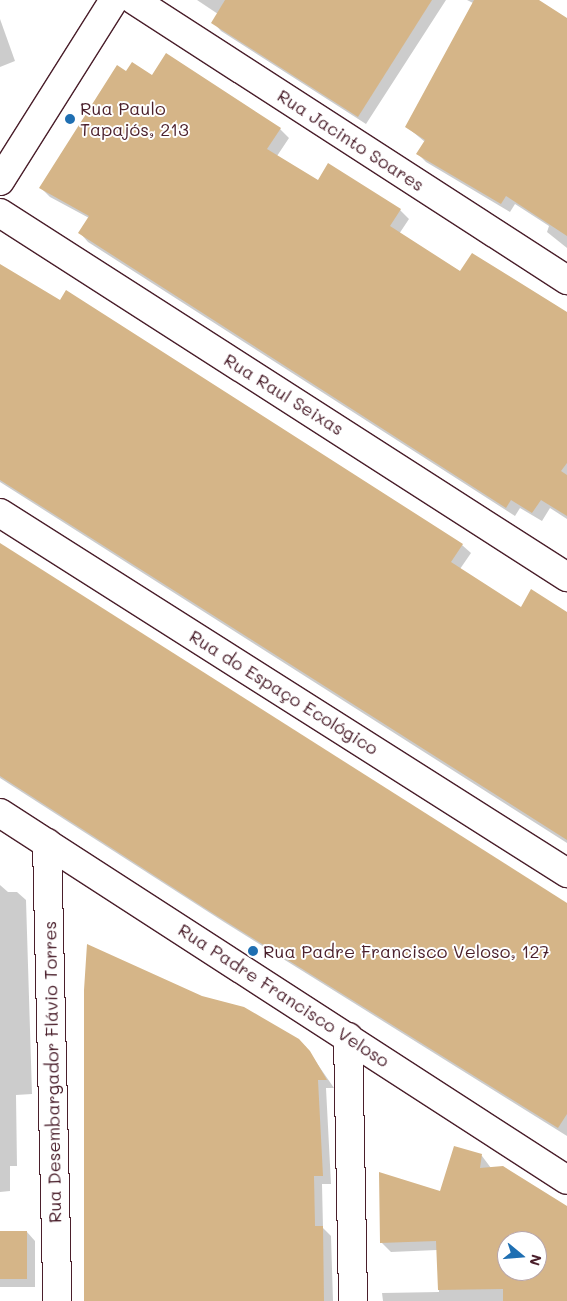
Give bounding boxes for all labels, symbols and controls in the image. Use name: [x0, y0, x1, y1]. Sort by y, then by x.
street label: Rua Jacinto Soares: [273, 84, 429, 196]
place label: Rua Paulo Tapajós, 213: [80, 98, 189, 140]
marker: Rua Paulo Tapajós, 213: [64, 113, 76, 125]
street label: Rua Raul Seixas: [220, 349, 348, 439]
street label: Rua do Espaço Ecológico: [186, 625, 382, 759]
street label: Rua Padre Francisco Veloso: [174, 919, 394, 1071]
street label: Rua Desembargador Flávio Torres: [39, 921, 65, 1223]
place label: Rua Padre Francisco Veloso, 127: [263, 940, 550, 962]
marker: Rua Padre Francisco Veloso, 127: [247, 945, 259, 957]
north arrow: [497, 1231, 547, 1281]
text: N: [525, 1252, 547, 1268]

